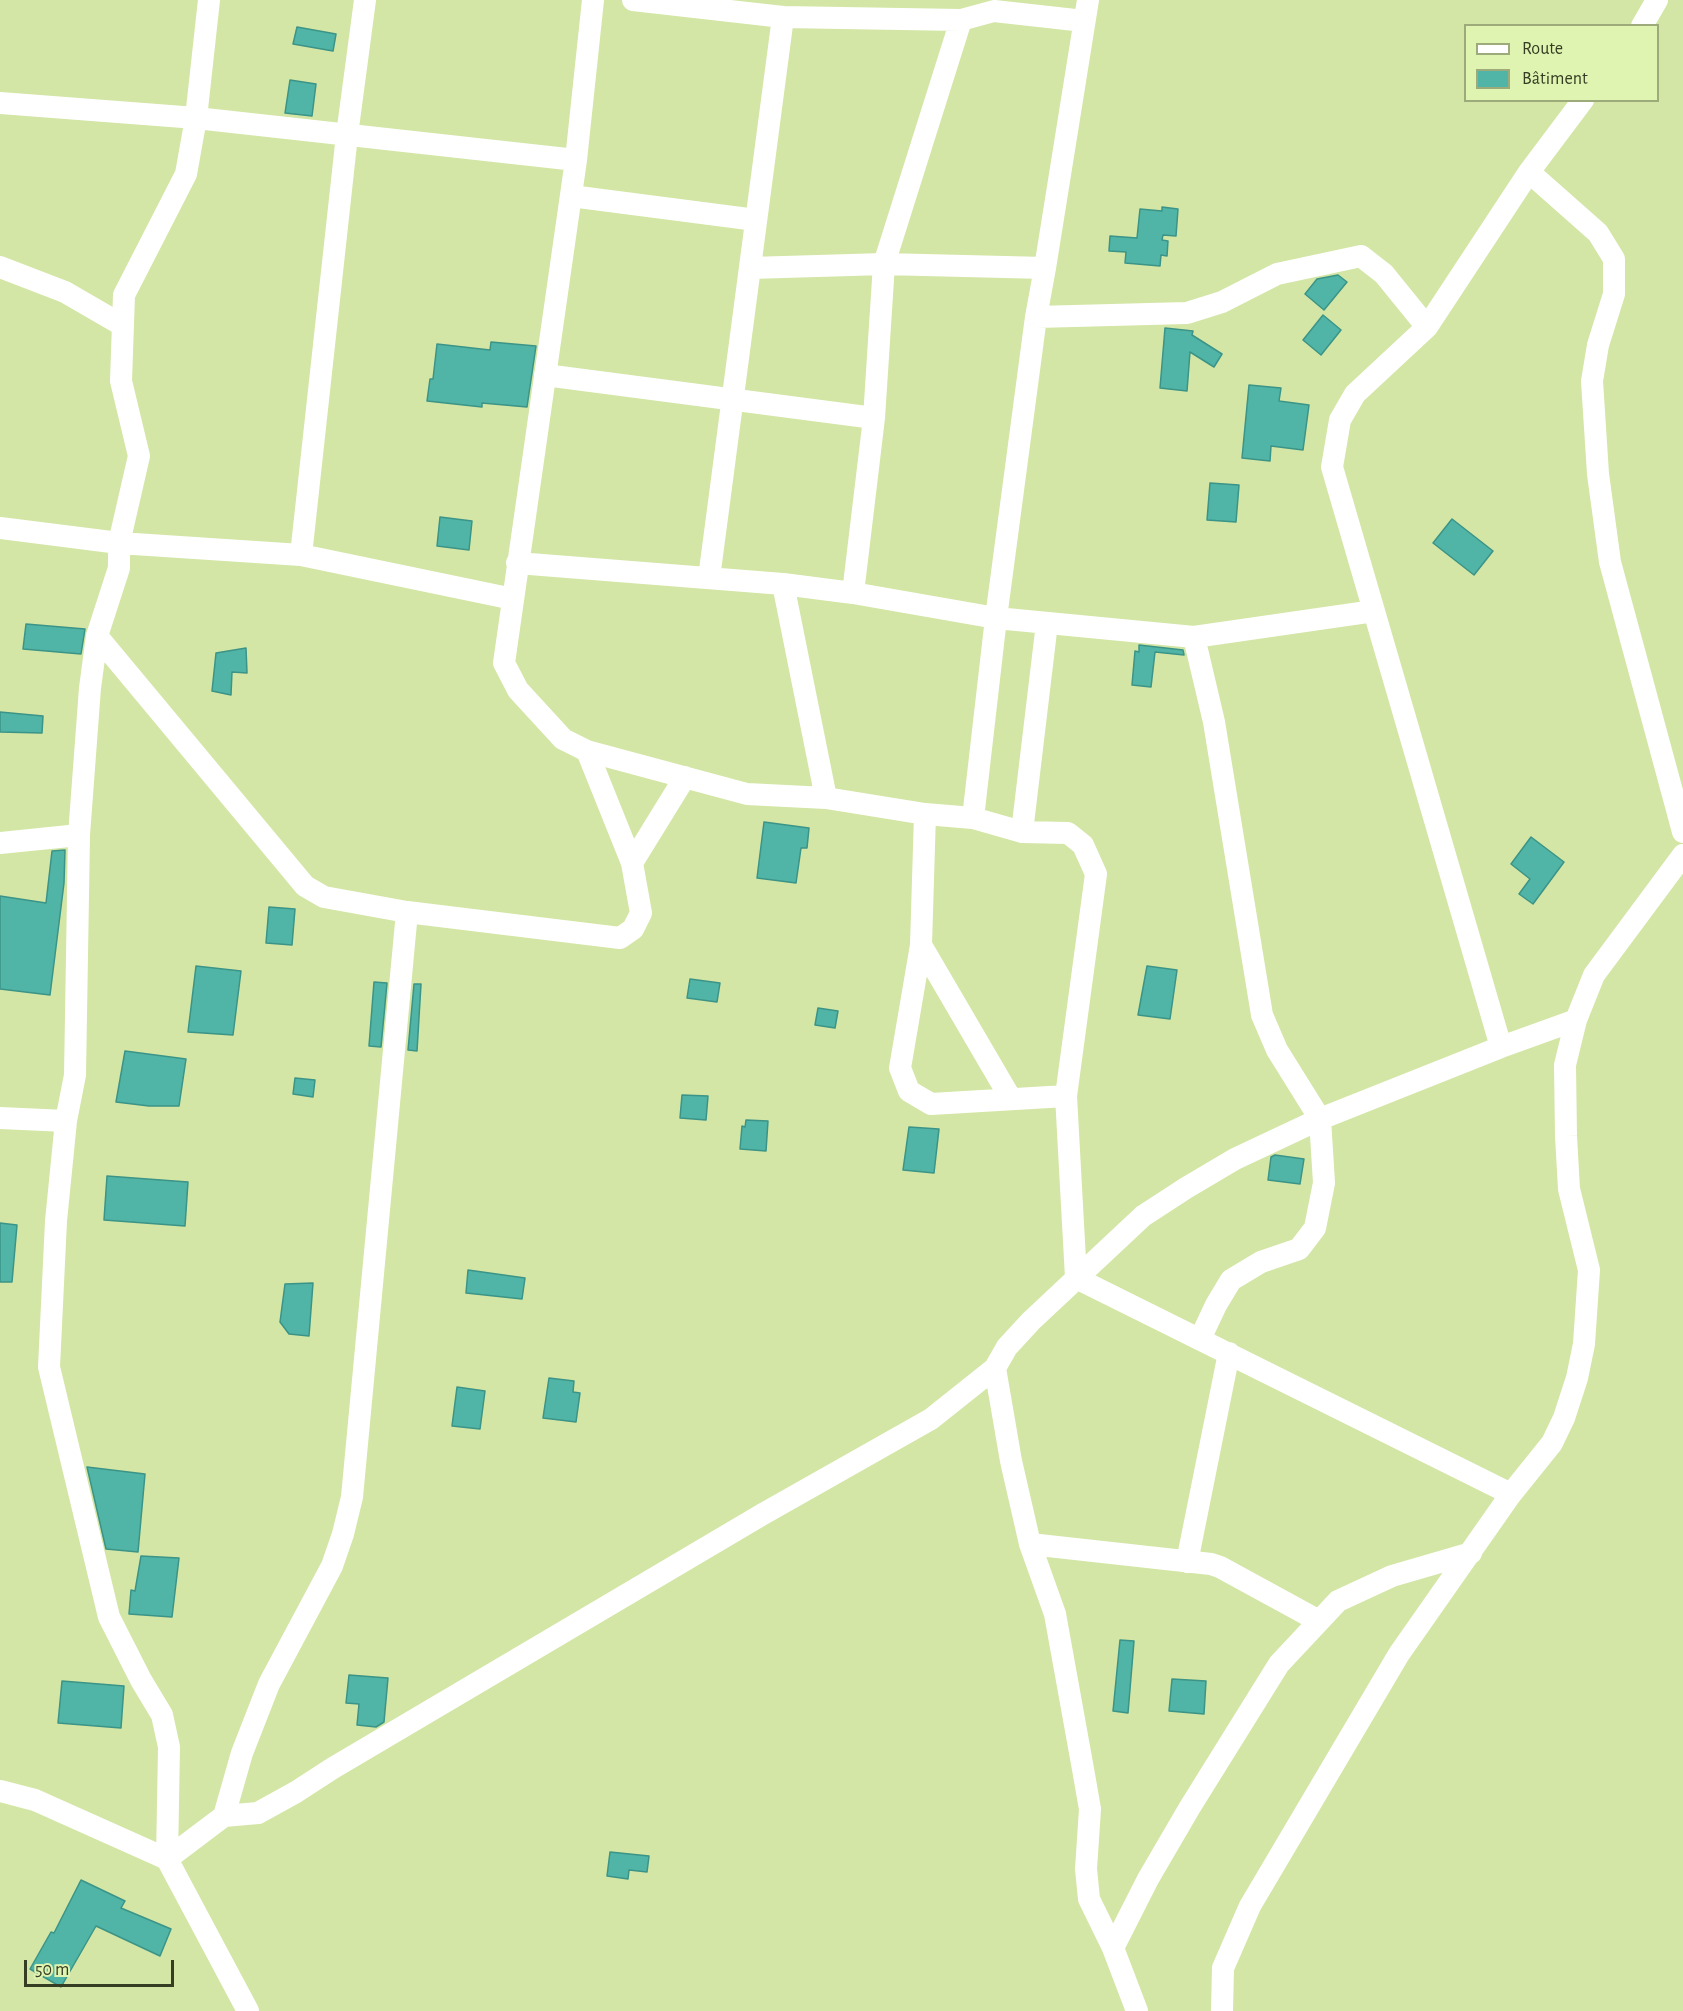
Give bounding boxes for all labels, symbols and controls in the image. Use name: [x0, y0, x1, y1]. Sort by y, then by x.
legend: [1464, 24, 1659, 102]
text: Route: [1522, 40, 1563, 58]
text: Bâtiment: [1522, 70, 1588, 88]
scale bar: [27, 1948, 177, 1986]
text: 50 m: [35, 1961, 69, 1979]

